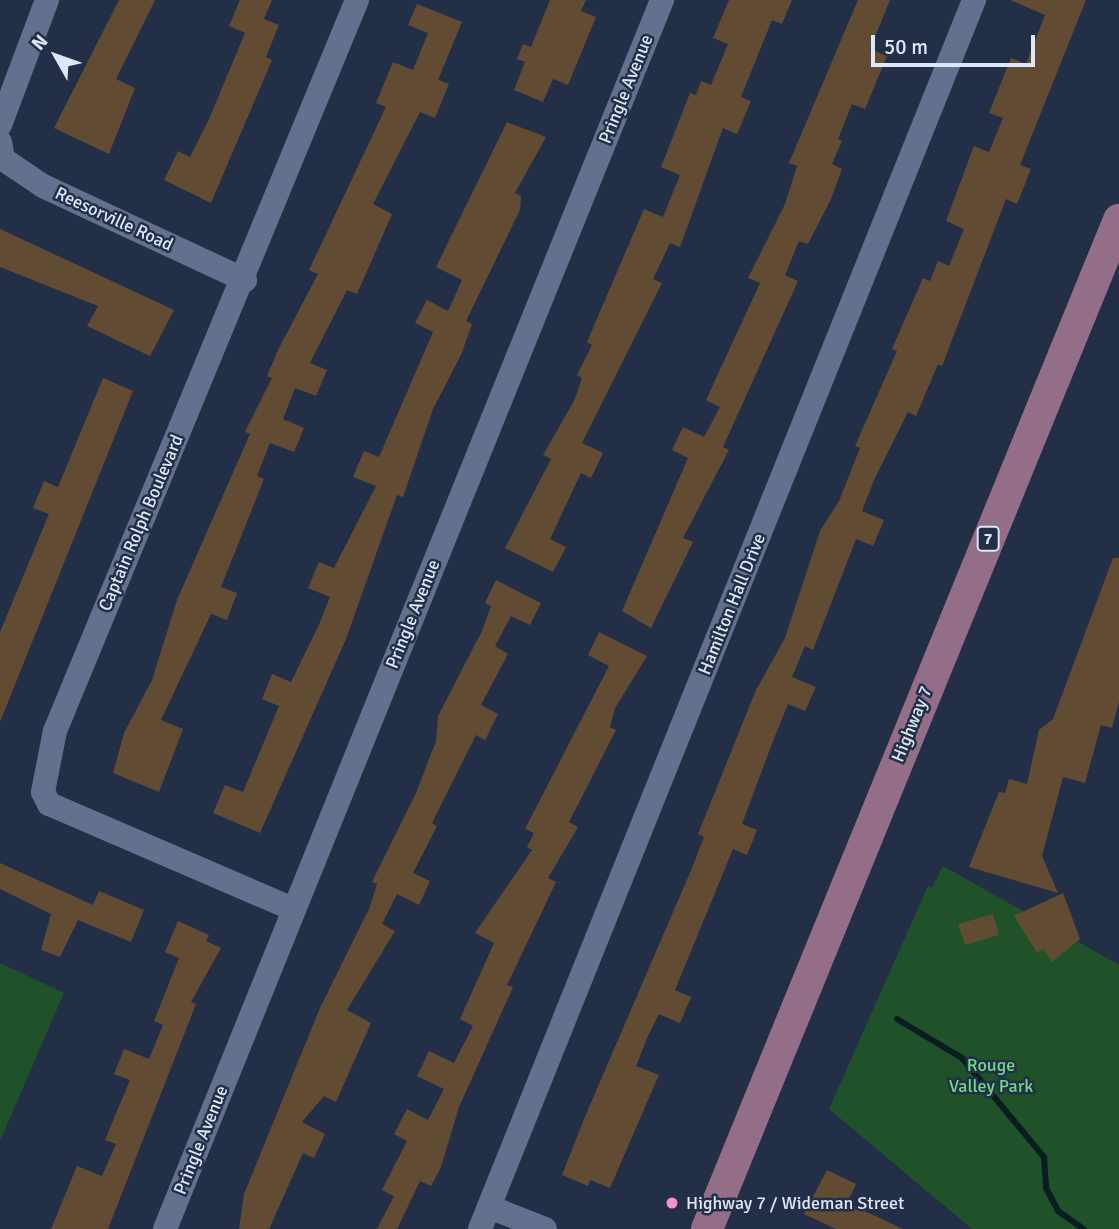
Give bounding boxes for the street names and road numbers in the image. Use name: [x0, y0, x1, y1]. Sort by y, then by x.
street label: Pringle Avenue: [594, 31, 658, 147]
street label: Reesorville Road: [52, 182, 176, 256]
street label: Captain Rolph Boulevard: [94, 432, 188, 614]
road number: 7: [976, 526, 1000, 552]
street label: Hamilton Hall Drive: [694, 530, 770, 678]
street label: Pringle Avenue: [381, 556, 445, 672]
street label: Highway 7: [887, 683, 937, 765]
street label: Pringle Avenue: [169, 1082, 233, 1198]

